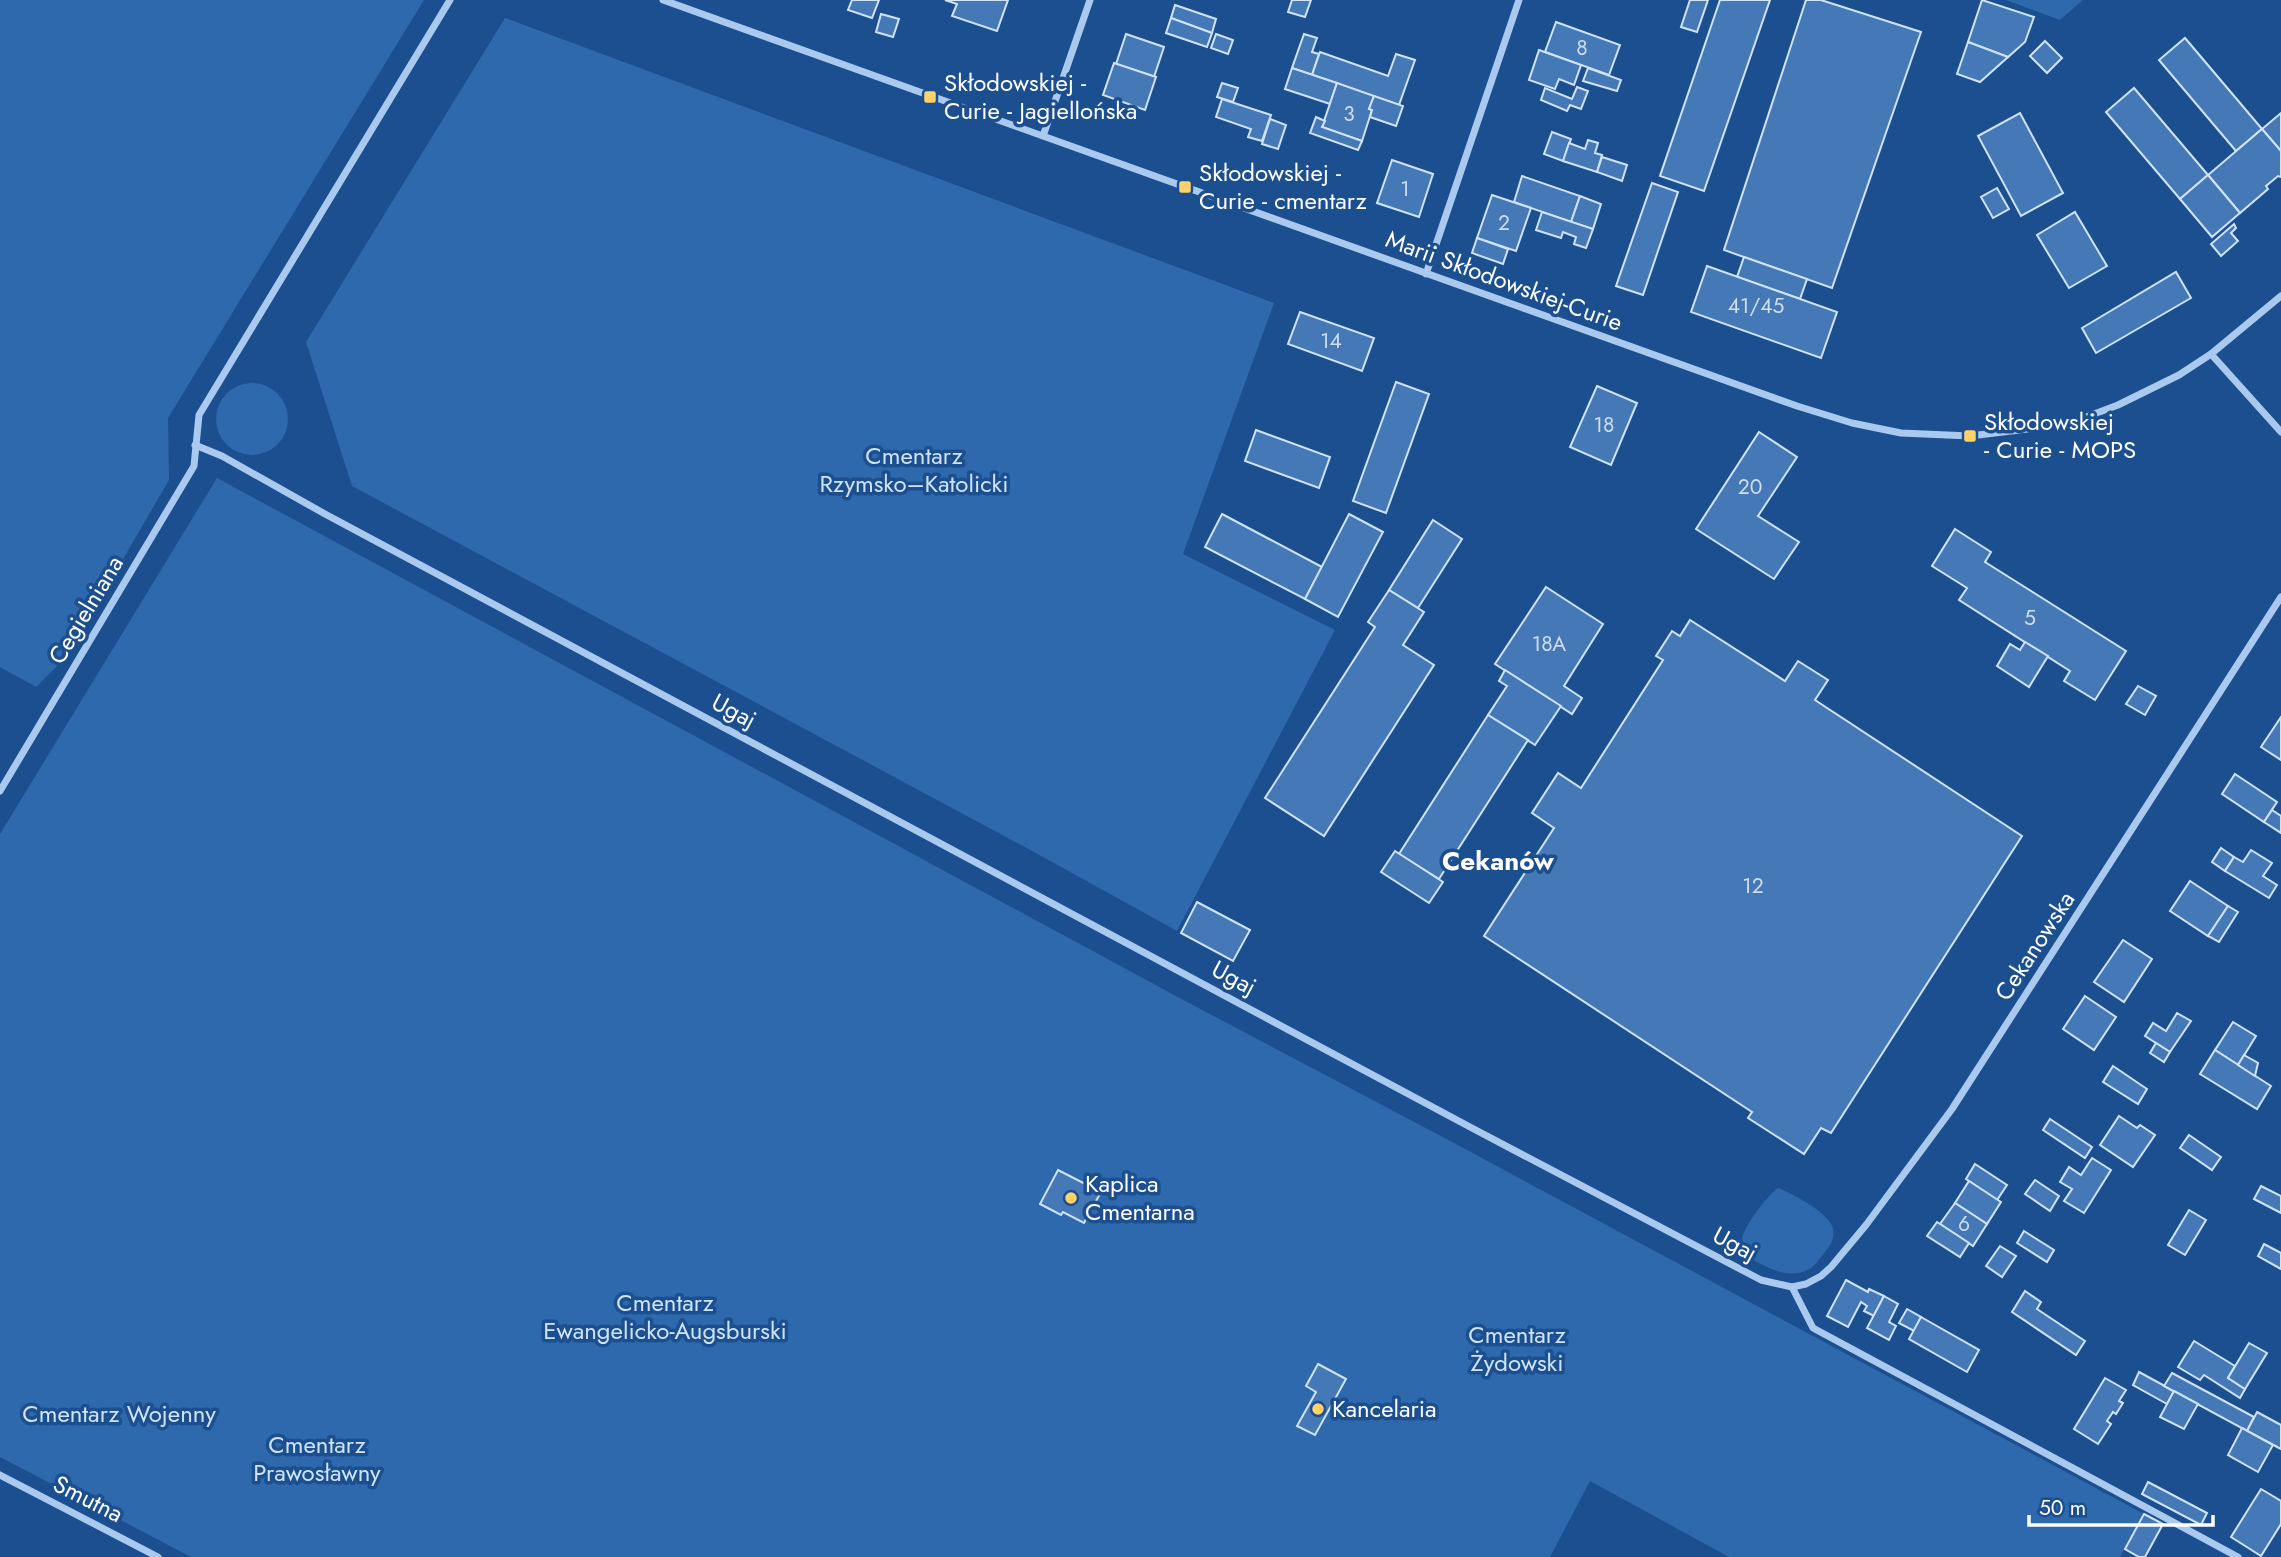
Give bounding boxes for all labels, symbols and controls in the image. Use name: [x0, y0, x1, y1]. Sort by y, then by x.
house number: 8: [1576, 33, 1588, 63]
place label: Skłodowskiej - Curie - Jagiellońska: [944, 65, 1137, 128]
marker: Skłodowskiej - Curie - Jagiellońska: [922, 89, 938, 105]
house number: 3: [1343, 99, 1355, 129]
place label: Skłodowskiej - Curie - cmentarz: [1199, 155, 1367, 218]
house number: 1: [1400, 174, 1410, 204]
marker: Skłodowskiej - Curie - cmentarz: [1177, 179, 1193, 195]
house number: 2: [1498, 208, 1510, 238]
street label: Marii Skłodowskiej-Curie: [1381, 221, 1627, 340]
house number: 41/45: [1728, 291, 1784, 321]
house number: 14: [1320, 326, 1342, 356]
place label: Skłodowskiej - Curie - MOPS: [1984, 404, 2136, 467]
house number: 18: [1594, 410, 1614, 440]
marker: Skłodowskiej - Curie - MOPS: [1962, 428, 1978, 444]
park label: Cmentarz Rzymsko–Katolicki: [820, 438, 1008, 501]
house number: 20: [1738, 472, 1762, 502]
street label: Cegielniana: [39, 549, 132, 671]
house number: 5: [2024, 603, 2036, 633]
house number: 18A: [1532, 629, 1566, 659]
street label: Ugaj: [706, 684, 763, 737]
district label: Cekanów: [1442, 842, 1554, 880]
house number: 12: [1742, 871, 1764, 901]
street label: Cekanowska: [1986, 884, 2083, 1007]
street label: Ugaj: [1206, 951, 1263, 1004]
place label: Kaplica Cmentarna: [1085, 1166, 1195, 1229]
marker: Kaplica Cmentarna: [1063, 1190, 1079, 1206]
house number: 6: [1958, 1209, 1970, 1239]
street label: Ugaj: [1707, 1217, 1764, 1270]
park label: Cmentarz Ewangelicko-Augsburski: [543, 1285, 787, 1348]
park label: Cmentarz Żydowski: [1468, 1317, 1566, 1380]
place label: Kancelaria: [1332, 1391, 1437, 1426]
park label: Cmentarz Wojenny: [22, 1396, 216, 1431]
marker: Kancelaria: [1310, 1401, 1326, 1417]
park label: Cmentarz Prawosławny: [253, 1427, 381, 1490]
street label: Smutna: [47, 1466, 129, 1531]
scale bar: [2029, 1484, 2213, 1528]
text: 50 m: [2039, 1493, 2086, 1523]

